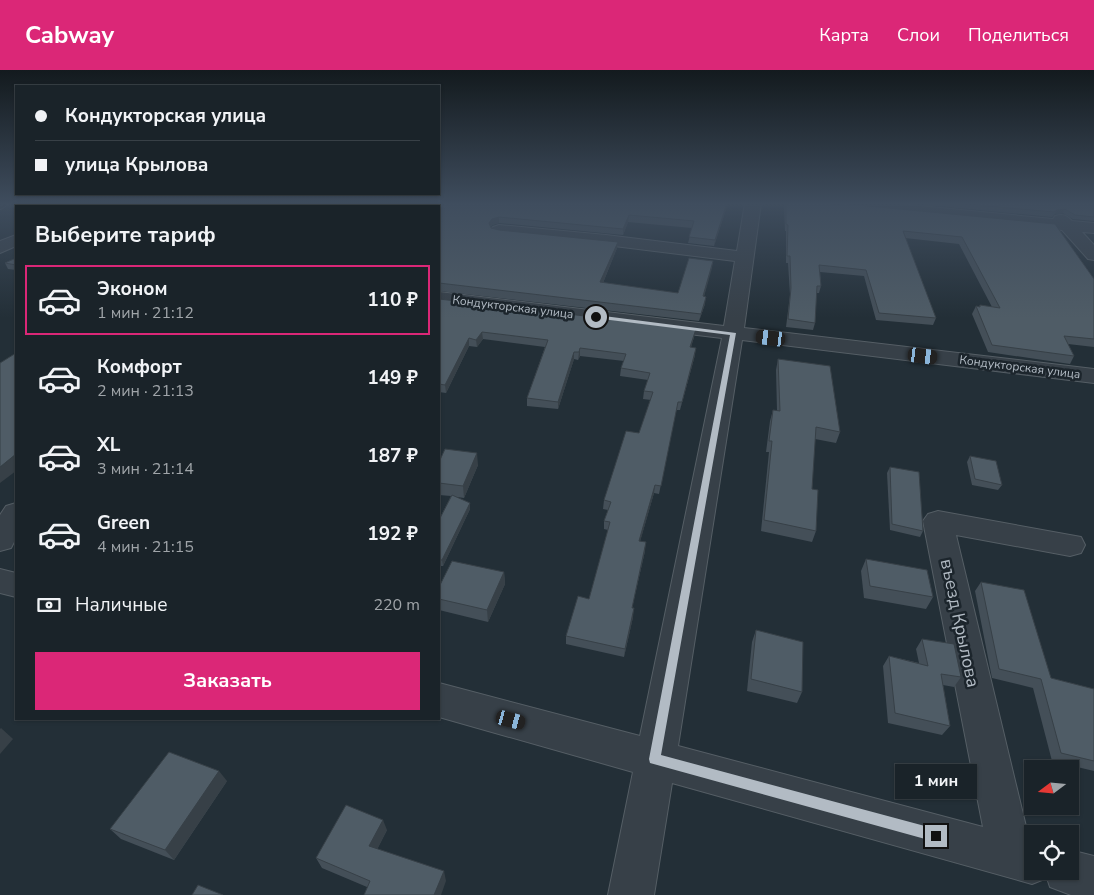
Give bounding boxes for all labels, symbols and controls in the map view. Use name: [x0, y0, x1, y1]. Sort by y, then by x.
text: Cabway: [25, 19, 114, 51]
text: Карта: [819, 23, 869, 47]
text: Слои: [897, 23, 940, 47]
text: Поделиться: [968, 23, 1069, 47]
text: Кондукторская улица: [65, 103, 266, 129]
text: улица Крылова: [65, 152, 208, 178]
text: Выберите тариф: [35, 220, 216, 250]
text: Эконом: [97, 276, 168, 302]
icon: car: [37, 278, 82, 323]
text: 110 ₽: [367, 287, 418, 313]
street label: Кондукторская улица: [452, 292, 574, 322]
text: 1 мин · 21:12: [97, 302, 194, 324]
route start: [585, 306, 607, 328]
car: [755, 329, 786, 347]
car: [907, 347, 938, 365]
street label: Кондукторская улица: [959, 352, 1081, 382]
text: Комфорт: [97, 354, 182, 380]
icon: car: [37, 356, 82, 401]
text: 149 ₽: [367, 365, 418, 391]
text: 2 мин · 21:13: [97, 380, 194, 402]
text: XL: [97, 432, 120, 458]
icon: car: [37, 434, 82, 479]
text: 187 ₽: [367, 443, 418, 469]
text: 3 мин · 21:14: [97, 458, 194, 480]
text: Green: [97, 510, 150, 536]
icon: car: [37, 512, 82, 557]
text: 192 ₽: [367, 521, 418, 547]
text: 4 мин · 21:15: [97, 536, 194, 558]
street label: въезд Крылова: [935, 557, 985, 689]
icon: cash: [35, 591, 63, 619]
text: Наличные: [75, 592, 168, 618]
text: 220 m: [373, 594, 420, 616]
button: Заказать: [35, 652, 420, 710]
car: [494, 709, 527, 731]
north arrow: [1024, 760, 1079, 815]
map controls: [1024, 760, 1079, 880]
callout: 1 мин: [895, 764, 977, 798]
text: 1 мин: [914, 770, 958, 792]
route end: [925, 825, 947, 847]
button: locate: [1024, 825, 1079, 880]

